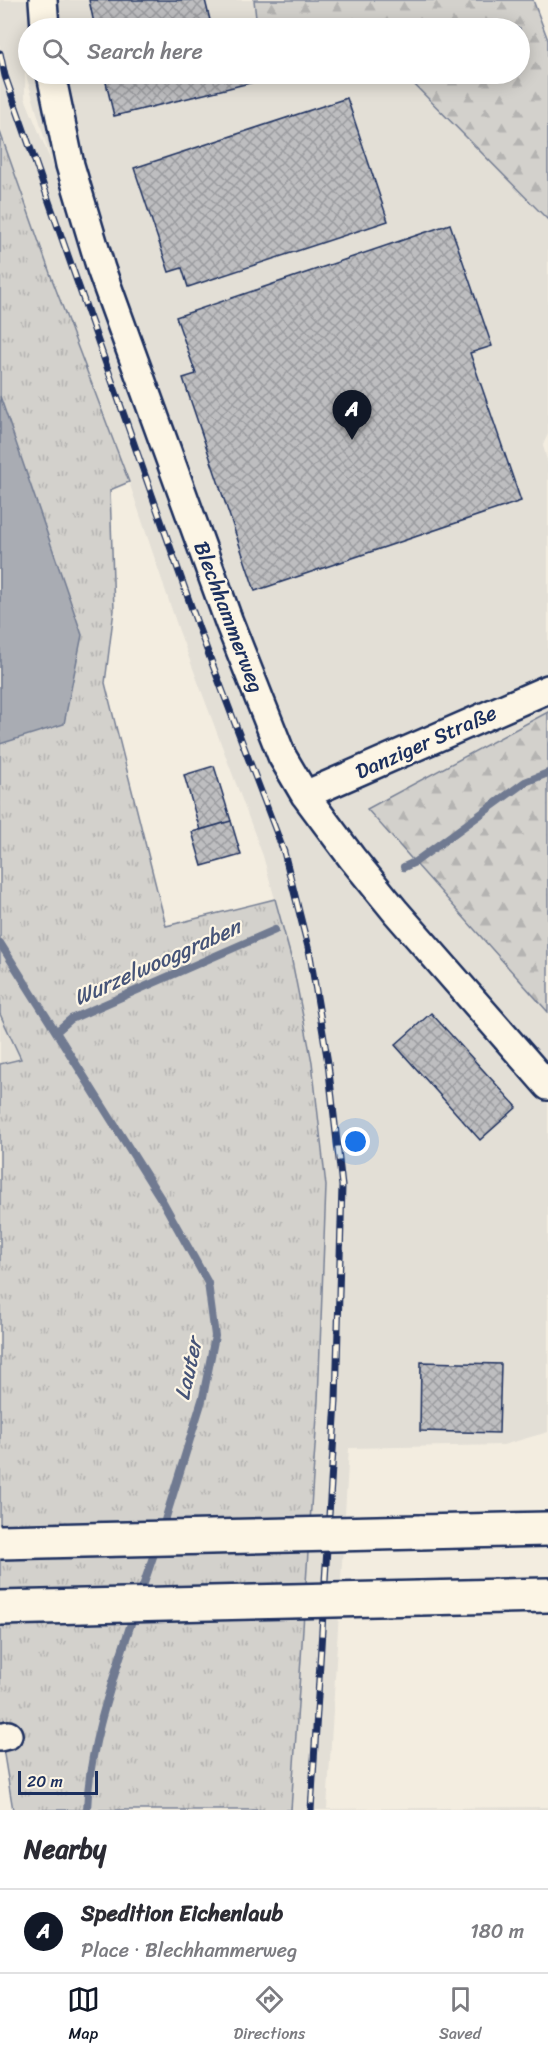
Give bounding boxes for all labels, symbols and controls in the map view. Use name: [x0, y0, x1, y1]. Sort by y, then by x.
search box: [18, 18, 530, 84]
text: Search here: [87, 32, 203, 71]
icon: search: [39, 35, 72, 68]
pin: A: [332, 390, 372, 440]
street label: Blechhammerweg: [183, 536, 275, 698]
street label: Danziger Straße: [349, 694, 503, 790]
water label: Wurzelwooggraben: [67, 907, 249, 1016]
your location: [341, 1127, 370, 1156]
water label: Lauter: [162, 1331, 214, 1403]
text: 20 m: [27, 1767, 63, 1796]
scale bar: [18, 1768, 98, 1796]
text: Nearby: [24, 1826, 106, 1872]
text: Spedition Eichenlaub: [81, 1894, 283, 1933]
text: A: [37, 1914, 50, 1949]
text: 180 m: [470, 1914, 524, 1949]
text: Place · Blechhammerweg: [81, 1933, 297, 1968]
tab: Map: [67, 1983, 100, 2048]
tab: Directions: [234, 1983, 305, 2048]
tab: Saved: [439, 1983, 481, 2048]

